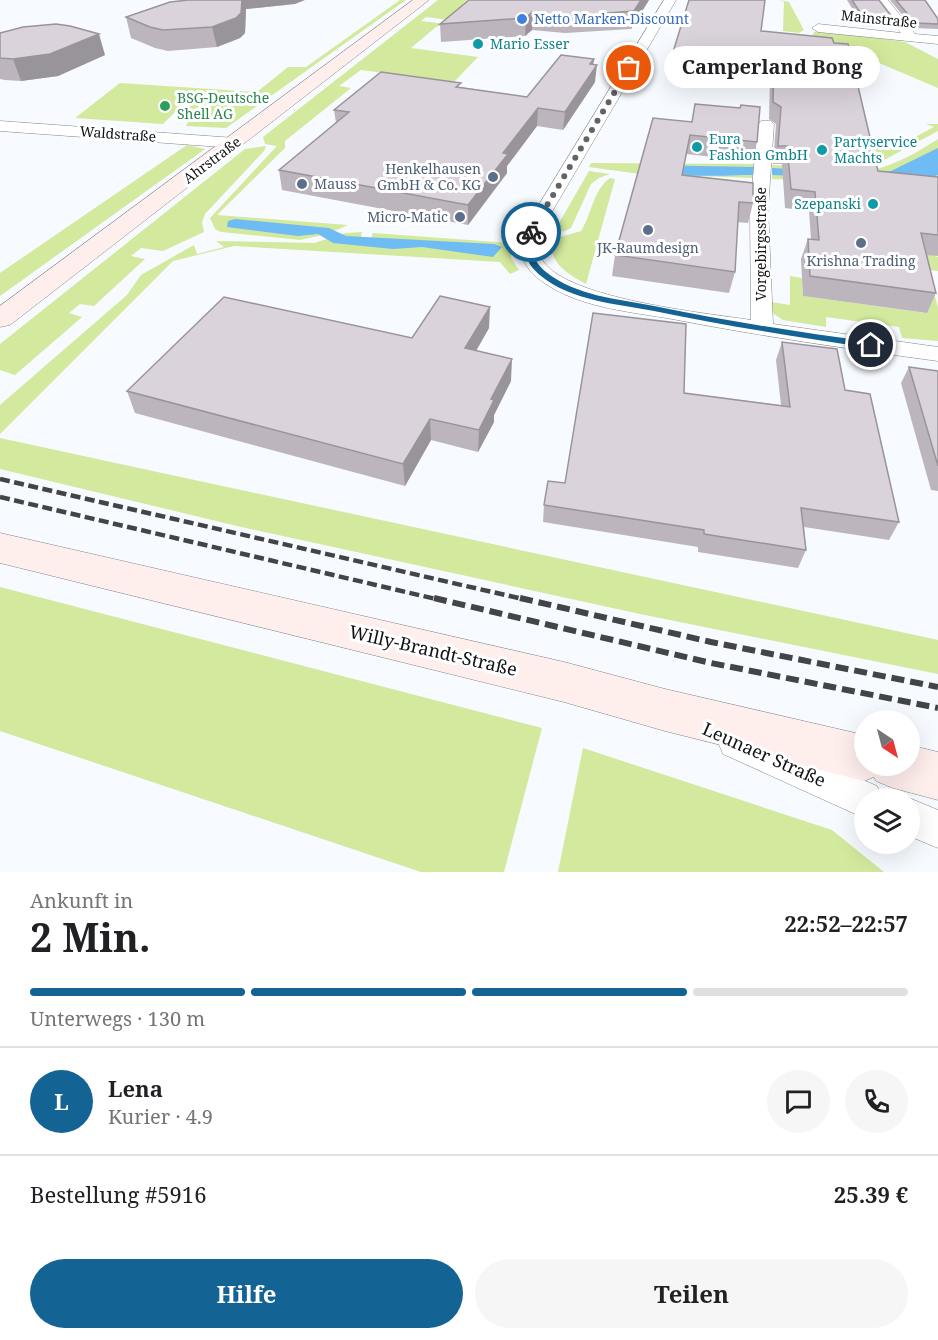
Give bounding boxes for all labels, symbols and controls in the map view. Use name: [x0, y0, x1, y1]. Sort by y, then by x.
street label: Mainstraße: [840, 5, 918, 32]
place label: Netto Marken-Discount: [534, 9, 689, 28]
marker: Netto Marken-Discount: [515, 12, 529, 26]
place label: Mario Esser: [490, 34, 570, 53]
marker: Mario Esser: [471, 37, 485, 51]
pin: [603, 42, 654, 93]
callout: Camperland Bong: [665, 47, 881, 89]
icon: bag: [612, 51, 645, 84]
text: Camperland Bong: [682, 53, 862, 80]
place label: BSG-Deutsche Shell AG: [177, 88, 269, 123]
marker: BSG-Deutsche Shell AG: [158, 99, 172, 113]
street label: Waldstraße: [79, 121, 157, 146]
place label: Eura Fashion GmbH: [709, 129, 808, 164]
street label: Ahrstraße: [179, 132, 244, 187]
place label: Partyservice Machts: [834, 132, 917, 167]
marker: Eura Fashion GmbH: [690, 140, 704, 154]
marker: Partyservice Machts: [815, 143, 829, 157]
place label: Henkelhausen GmbH & Co. KG: [377, 159, 481, 194]
marker: Henkelhausen GmbH & Co. KG: [486, 170, 500, 184]
place label: Mauss: [314, 174, 357, 193]
marker: Mauss: [295, 177, 309, 191]
street label: Vorgebirgsstraße: [751, 187, 770, 301]
place label: Szepanski: [794, 194, 862, 213]
marker: Szepanski: [866, 197, 880, 211]
courier: [501, 202, 561, 262]
place label: Micro-Matic: [367, 207, 448, 226]
marker: Micro-Matic: [453, 210, 467, 224]
icon: bike: [515, 216, 548, 249]
marker: JK-Raumdesign: [641, 223, 655, 237]
marker: Krishna Trading: [854, 236, 868, 250]
place label: JK-Raumdesign: [596, 238, 699, 257]
place label: Krishna Trading: [806, 251, 916, 270]
pin: [845, 319, 896, 370]
icon: home: [854, 328, 887, 361]
street label: Willy-Brandt-Straße: [347, 619, 520, 681]
north arrow: [854, 710, 920, 776]
map controls: [854, 710, 920, 854]
street label: Leunaer Straße: [699, 716, 830, 792]
button: layers: [854, 788, 920, 854]
text: Ankunft in: [30, 887, 133, 914]
text: 22:52–22:57: [784, 908, 908, 938]
text: 2 Min.: [30, 910, 151, 963]
text: Unterwegs · 130 m: [30, 1005, 205, 1032]
button: chat: [767, 1070, 830, 1133]
button: phone: [845, 1070, 908, 1133]
text: Lena: [108, 1073, 163, 1103]
text: L: [54, 1086, 69, 1116]
text: Kurier · 4.9: [108, 1103, 213, 1130]
text: Bestellung #5916: [30, 1179, 206, 1209]
text: 25.39 €: [834, 1179, 908, 1209]
button: Hilfe: [30, 1259, 463, 1328]
button: Teilen: [475, 1259, 908, 1328]

